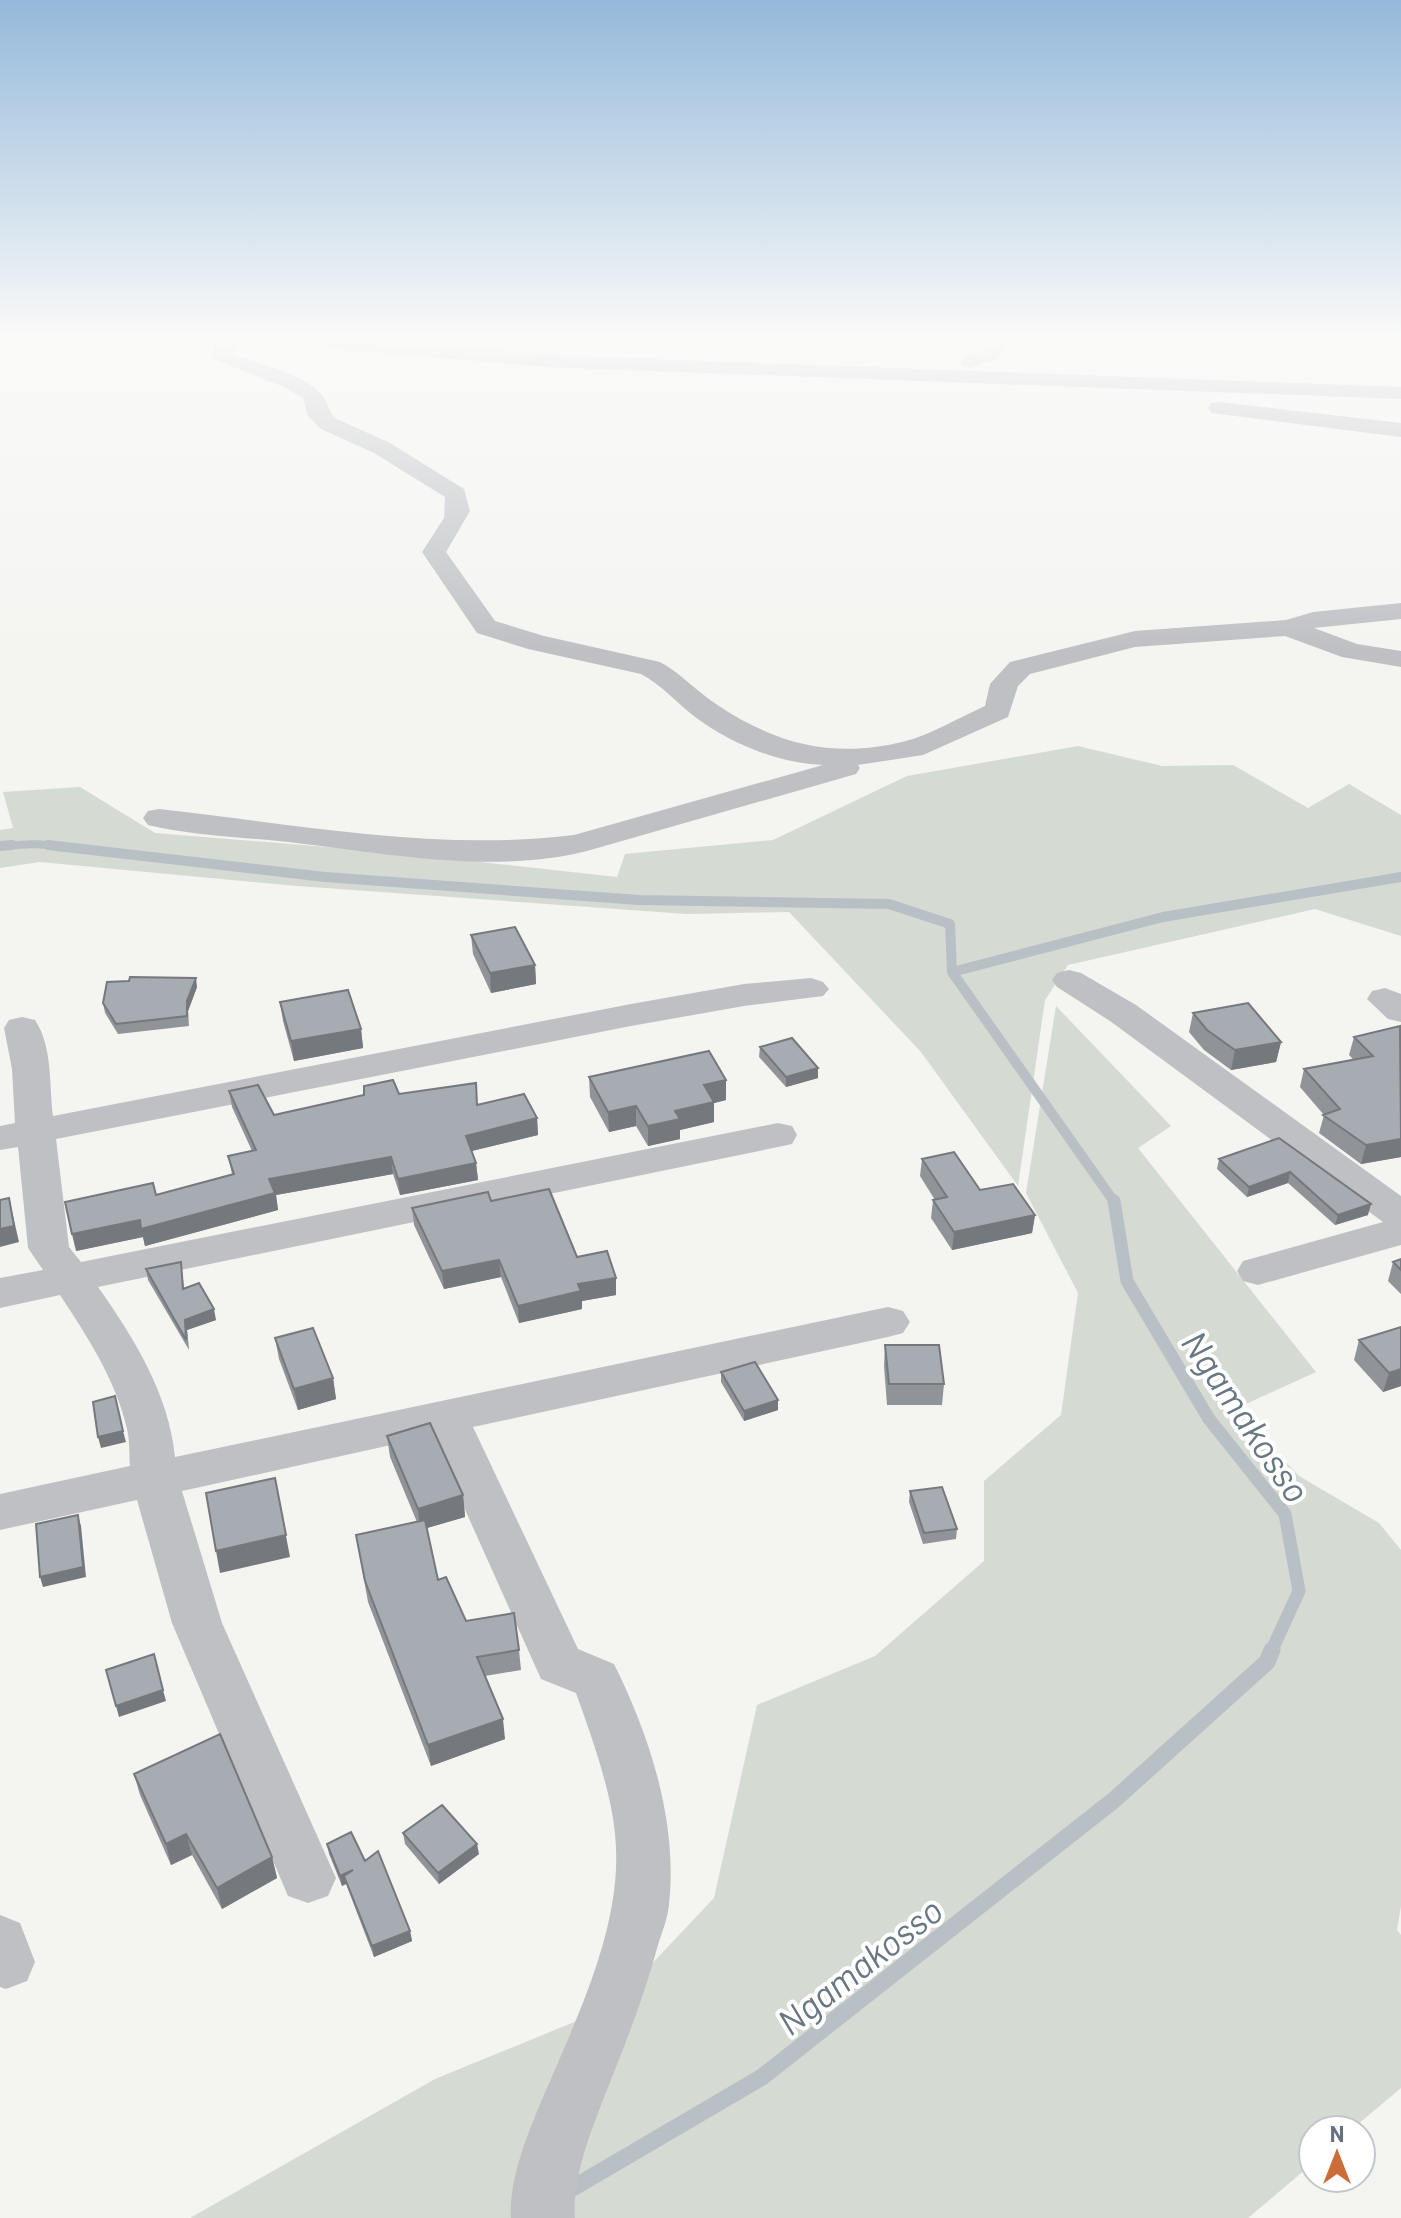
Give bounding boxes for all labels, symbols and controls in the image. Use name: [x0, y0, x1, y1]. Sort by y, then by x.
water label: Ngamakosso: [1174, 1322, 1320, 1510]
water label: Ngamakosso: [768, 1887, 950, 2043]
north arrow: [1297, 2114, 1377, 2194]
text: N: [1330, 2120, 1344, 2146]

